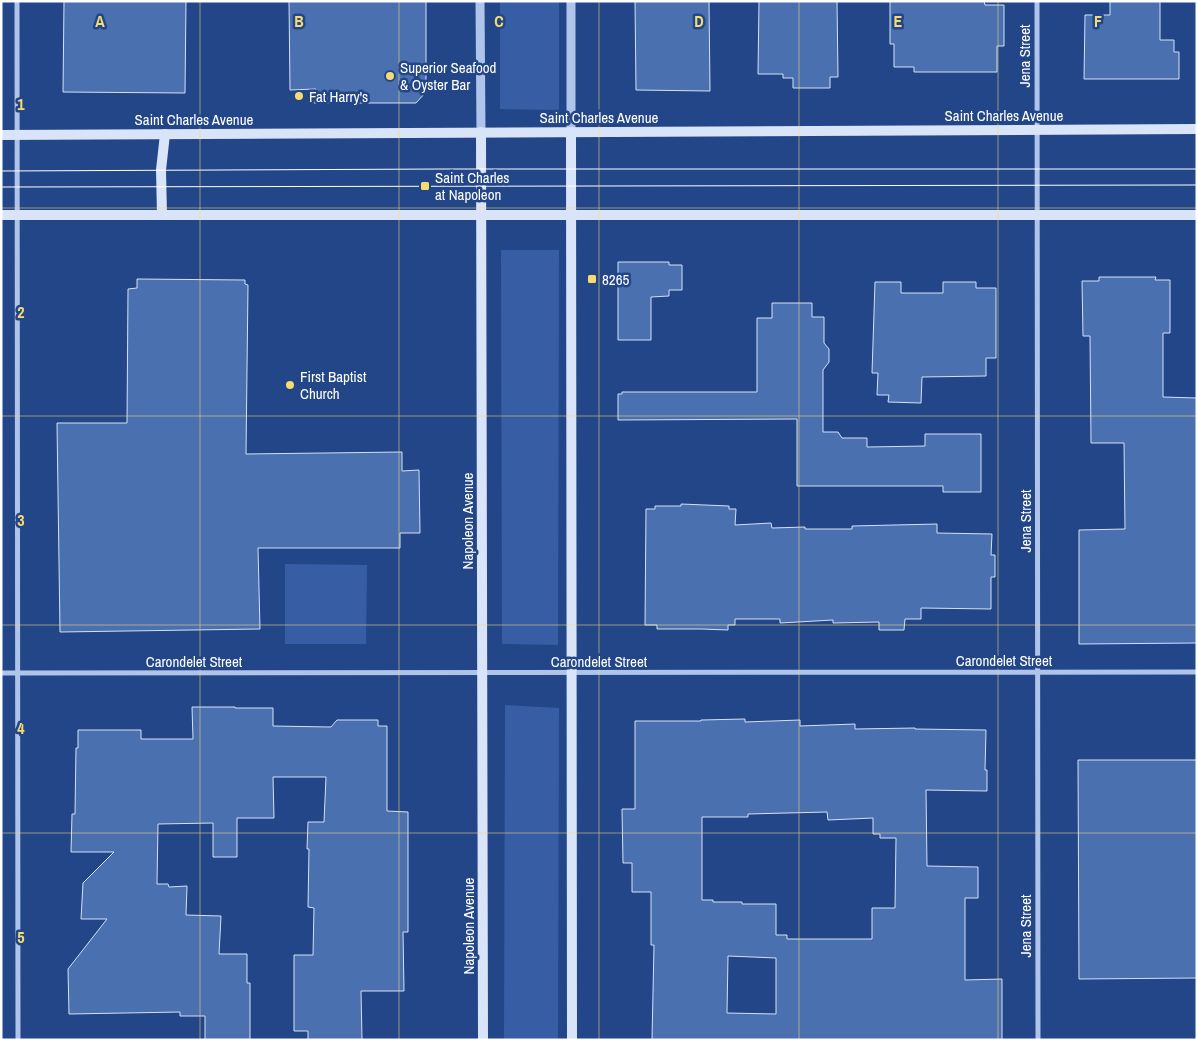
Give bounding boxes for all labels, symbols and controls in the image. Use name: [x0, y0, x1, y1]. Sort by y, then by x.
text: A: [95, 10, 105, 32]
text: B: [294, 10, 304, 32]
text: C: [494, 10, 504, 32]
text: D: [694, 10, 704, 32]
text: E: [894, 10, 903, 32]
text: F: [1094, 10, 1102, 32]
street label: Jena Street: [1014, 24, 1035, 87]
place label: Superior Seafood & Oyster Bar: [400, 57, 496, 95]
marker: Superior Seafood & Oyster Bar: [384, 70, 396, 82]
place label: Fat Harry's: [309, 86, 368, 107]
marker: Fat Harry's: [293, 90, 305, 102]
text: 1: [17, 93, 25, 115]
street label: Saint Charles Avenue: [945, 105, 1064, 126]
street label: Saint Charles Avenue: [540, 107, 659, 128]
street label: Saint Charles Avenue: [135, 109, 254, 130]
place label: Saint Charles at Napoleon: [435, 167, 510, 205]
marker: Saint Charles at Napoleon: [419, 180, 431, 192]
place label: 8265: [602, 269, 630, 290]
marker: 8265: [586, 273, 598, 285]
text: 2: [17, 301, 25, 323]
place label: First Baptist Church: [300, 366, 367, 404]
marker: First Baptist Church: [284, 379, 296, 391]
street label: Napoleon Avenue: [457, 472, 478, 569]
street label: Jena Street: [1015, 489, 1036, 552]
text: 3: [17, 509, 25, 531]
street label: Carondelet Street: [956, 650, 1053, 671]
street label: Carondelet Street: [146, 651, 243, 672]
street label: Carondelet Street: [551, 651, 648, 672]
text: 4: [17, 717, 25, 739]
street label: Napoleon Avenue: [458, 877, 479, 974]
street label: Jena Street: [1015, 894, 1036, 957]
text: 5: [17, 926, 25, 948]

